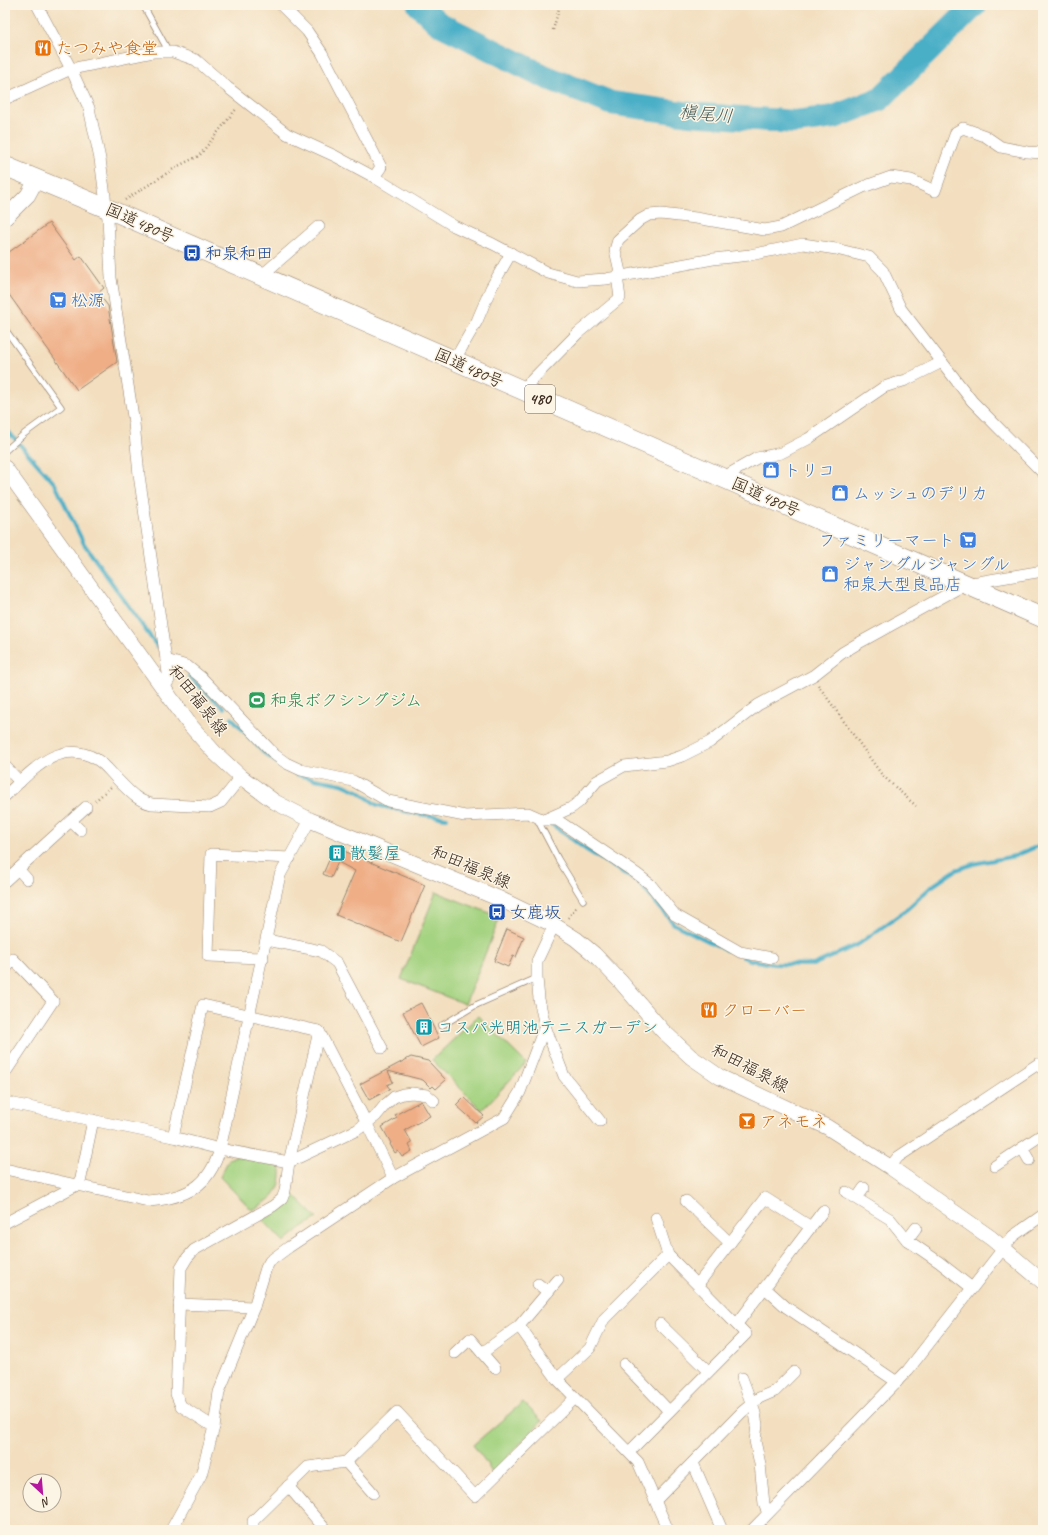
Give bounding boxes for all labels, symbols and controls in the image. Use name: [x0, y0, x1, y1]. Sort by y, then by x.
restaurant icon: たつみや食堂: [33, 38, 53, 58]
place label: たつみや食堂: [56, 38, 158, 59]
water label: 槇尾川: [678, 101, 734, 127]
street label: 国道480号: [102, 198, 178, 248]
bus stop icon: 和泉和田: [182, 243, 202, 263]
place label: 和泉和田: [205, 243, 273, 264]
supermarket icon: 松源: [48, 290, 68, 310]
place label: 松源: [71, 290, 105, 311]
street label: 国道480号: [431, 343, 507, 393]
road number: 480: [525, 385, 555, 413]
shop icon: トリコ: [761, 460, 781, 480]
place label: トリコ: [784, 460, 835, 481]
street label: 国道480号: [728, 472, 804, 522]
shop icon: ムッシュのデリカ: [830, 483, 850, 503]
place label: ムッシュのデリカ: [853, 483, 988, 504]
place label: ファミリーマート: [819, 530, 955, 551]
supermarket icon: ファミリーマート: [958, 530, 978, 550]
place label: ジャングルジャングル 和泉大型良品店: [843, 554, 1010, 595]
shop icon: ジャングルジャングル 和泉大型良品店: [820, 564, 840, 584]
street label: 和田福泉線: [164, 660, 232, 740]
sports icon: 和泉ボクシングジム: [247, 690, 267, 710]
place label: 和泉ボクシングジム: [270, 690, 422, 711]
street label: 和田福泉線: [428, 841, 514, 893]
building icon: 散髪屋: [327, 843, 347, 863]
place label: 散髪屋: [350, 843, 401, 864]
bus stop icon: 女鹿坂: [487, 902, 507, 922]
place label: 女鹿坂: [510, 902, 561, 923]
restaurant icon: クローバー: [699, 1000, 719, 1020]
place label: クローバー: [722, 1000, 807, 1021]
building icon: コスパ光明池テニスガーデン: [414, 1017, 434, 1037]
place label: コスパ光明池テニスガーデン: [437, 1017, 658, 1038]
street label: 和田福泉線: [708, 1039, 792, 1097]
bar icon: アネモネ: [737, 1111, 757, 1131]
place label: アネモネ: [760, 1111, 828, 1132]
north arrow: [22, 1473, 62, 1513]
text: N: [38, 1494, 53, 1511]

